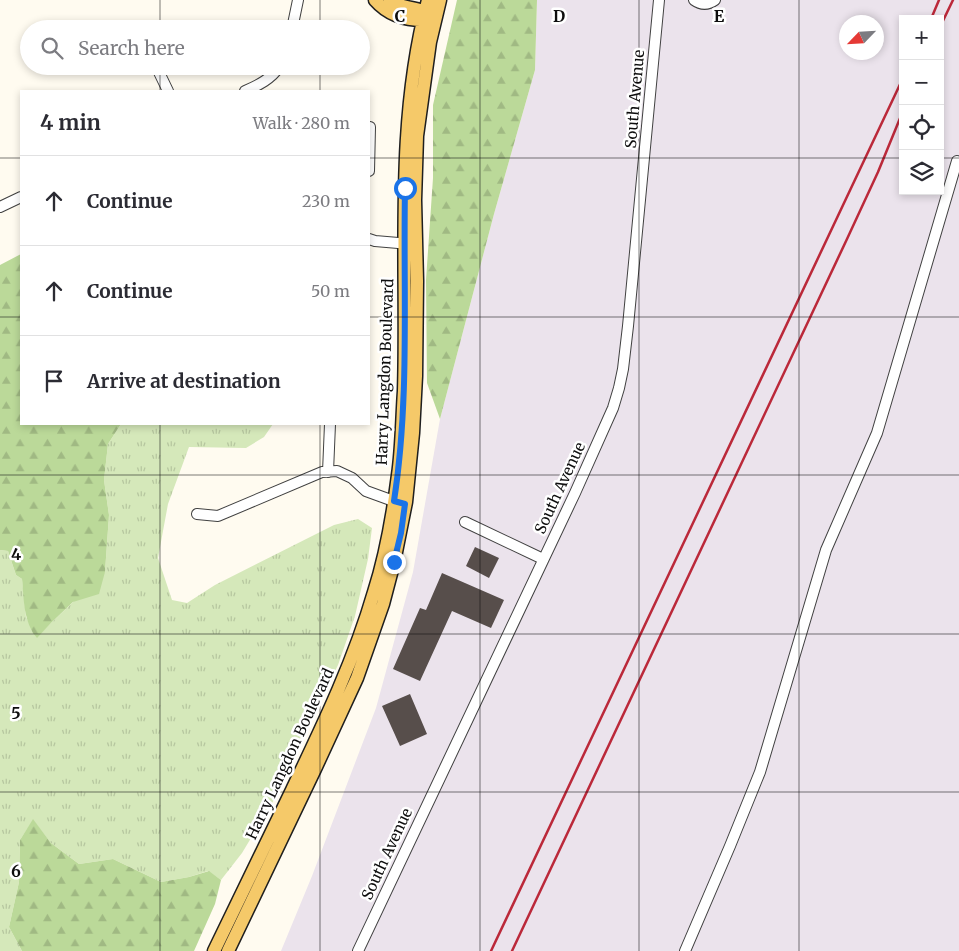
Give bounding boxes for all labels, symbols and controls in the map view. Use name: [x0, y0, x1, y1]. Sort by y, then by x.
text: C: [395, 6, 405, 26]
text: D: [553, 6, 565, 26]
text: E: [714, 6, 725, 26]
north arrow: [839, 15, 884, 60]
map controls: [899, 15, 944, 195]
button: +: [899, 15, 944, 60]
search box: [20, 20, 370, 75]
icon: search: [38, 34, 66, 62]
text: Search here: [78, 36, 185, 60]
street label: South Avenue: [621, 49, 648, 149]
button: −: [899, 60, 944, 105]
button: locate: [899, 105, 944, 150]
text: 4 min: [40, 109, 101, 136]
text: Walk · 280 m: [253, 113, 350, 133]
button: layers: [899, 150, 944, 195]
route start: [394, 177, 417, 200]
icon: ahead: [40, 187, 68, 215]
text: Continue: [87, 189, 173, 213]
text: 230 m: [302, 191, 350, 211]
icon: ahead: [40, 277, 68, 305]
street label: Harry Langdon Boulevard: [372, 278, 397, 466]
text: Continue: [87, 279, 173, 303]
text: 50 m: [311, 281, 350, 301]
icon: arrive: [40, 367, 68, 395]
text: Arrive at destination: [87, 369, 281, 393]
street label: South Avenue: [530, 439, 589, 537]
text: 4: [11, 544, 21, 564]
route end: [383, 551, 406, 574]
street label: Harry Langdon Boulevard: [241, 665, 338, 842]
text: 5: [11, 703, 21, 723]
street label: South Avenue: [357, 805, 416, 903]
text: 6: [11, 861, 21, 881]

